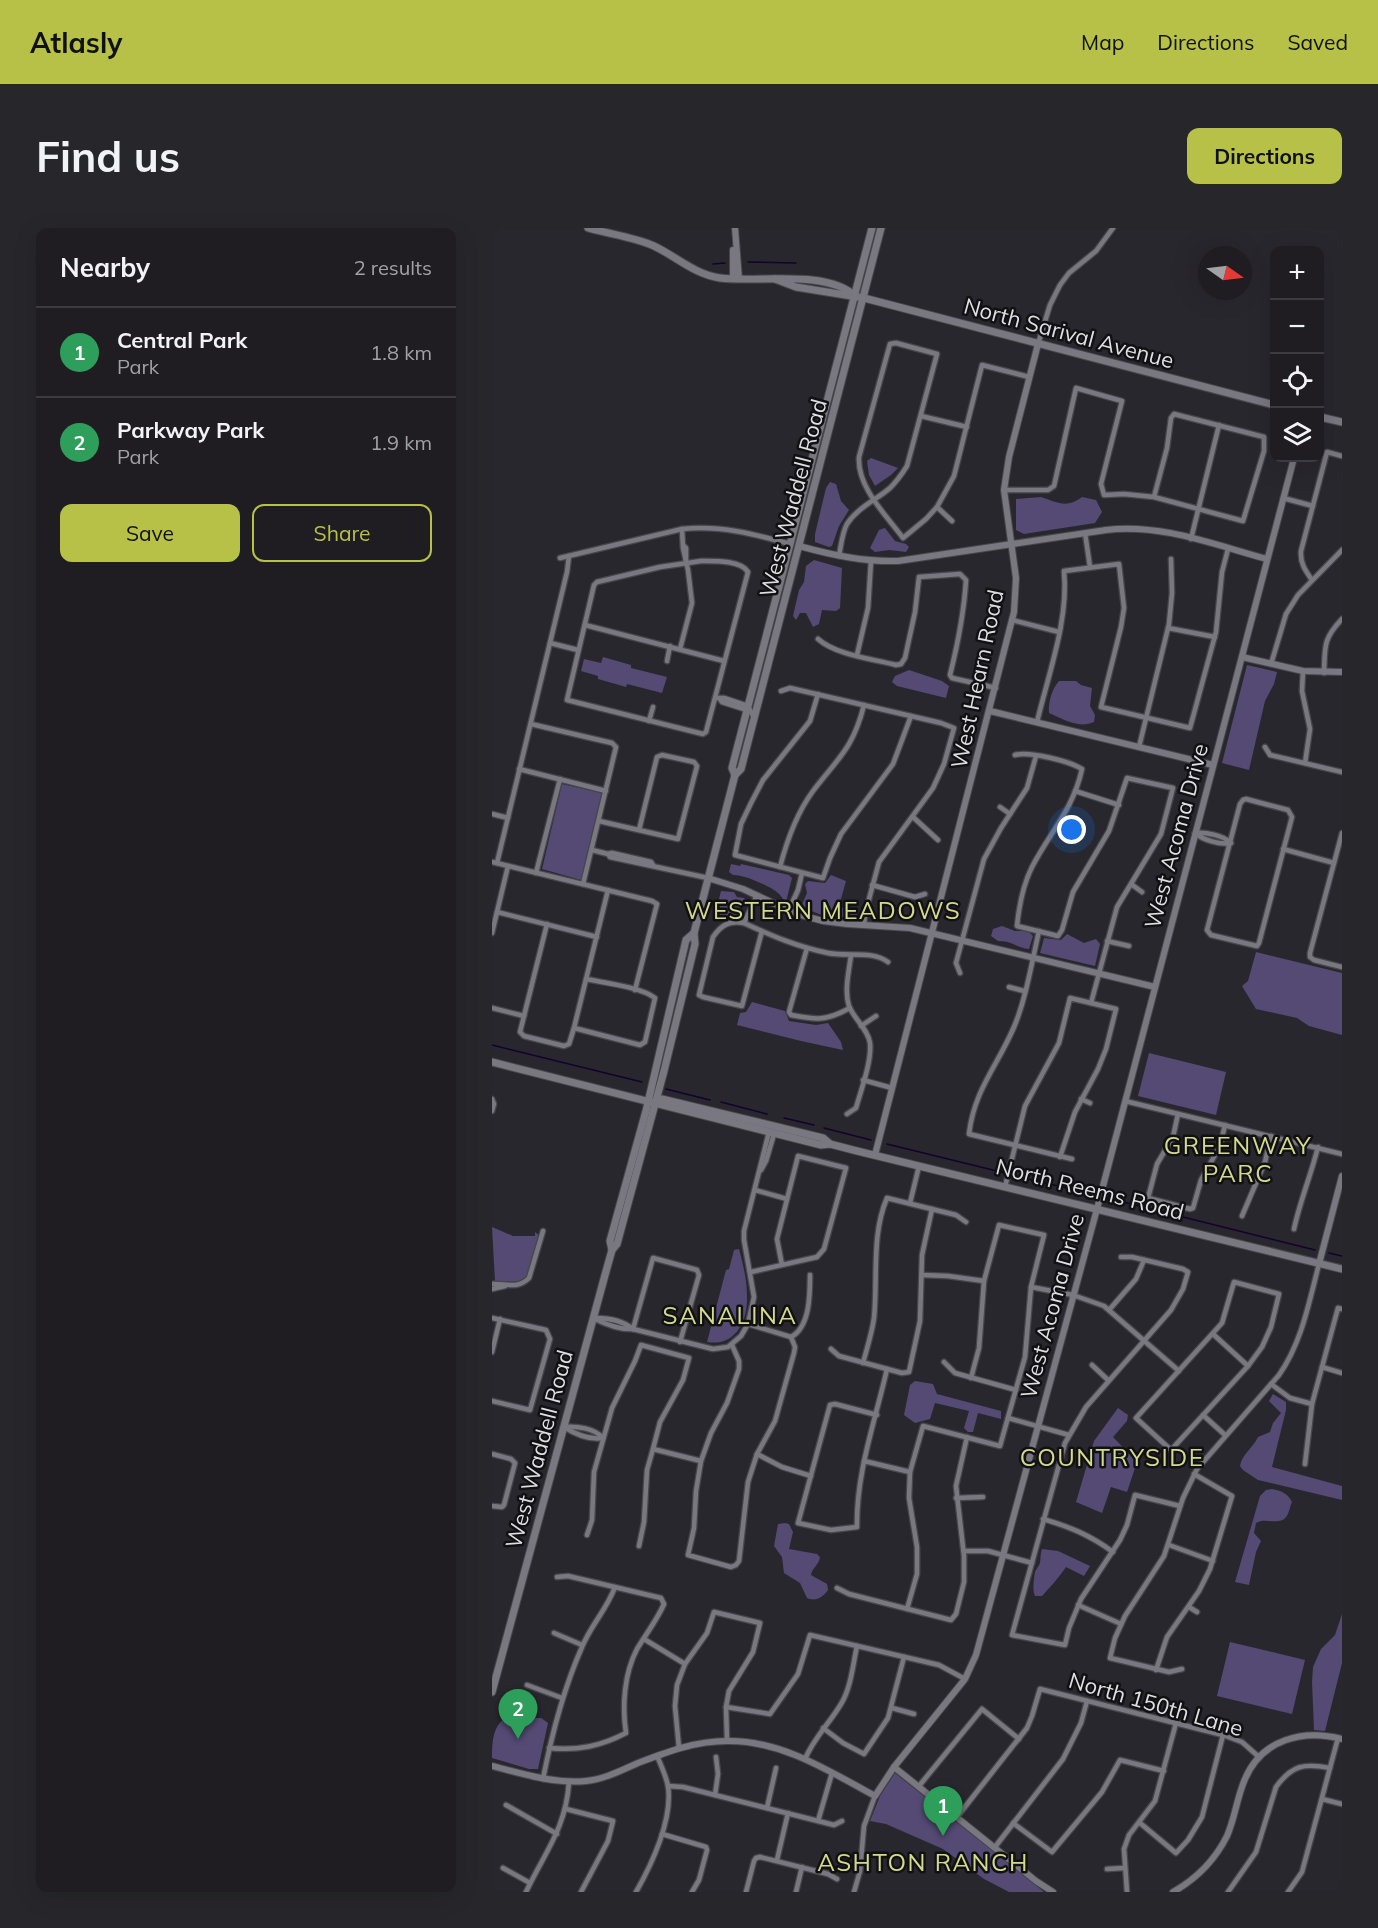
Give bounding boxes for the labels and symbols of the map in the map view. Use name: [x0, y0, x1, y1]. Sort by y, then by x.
north arrow: [1198, 246, 1252, 300]
street label: North Sarival Avenue: [961, 291, 1177, 375]
street label: West Waddell Road: [753, 396, 833, 600]
street label: West Hearn Road: [944, 587, 1010, 771]
street label: West Acoma Drive: [1138, 741, 1214, 931]
your location: [1057, 815, 1086, 844]
district label: WESTERN MEADOWS: [685, 895, 961, 925]
district label: GREENWAY PARC: [1164, 1130, 1312, 1188]
street label: North Reems Road: [993, 1152, 1187, 1226]
street label: West Acoma Drive: [1014, 1211, 1090, 1401]
district label: SANALINA: [663, 1300, 797, 1330]
street label: West Waddell Road: [499, 1347, 579, 1551]
district label: COUNTRYSIDE: [1020, 1442, 1204, 1472]
street label: North 150th Lane: [1066, 1666, 1246, 1742]
pin: 2: [498, 1690, 538, 1739]
pin: 1: [924, 1786, 962, 1836]
district label: ASHTON RANCH: [817, 1847, 1029, 1877]

